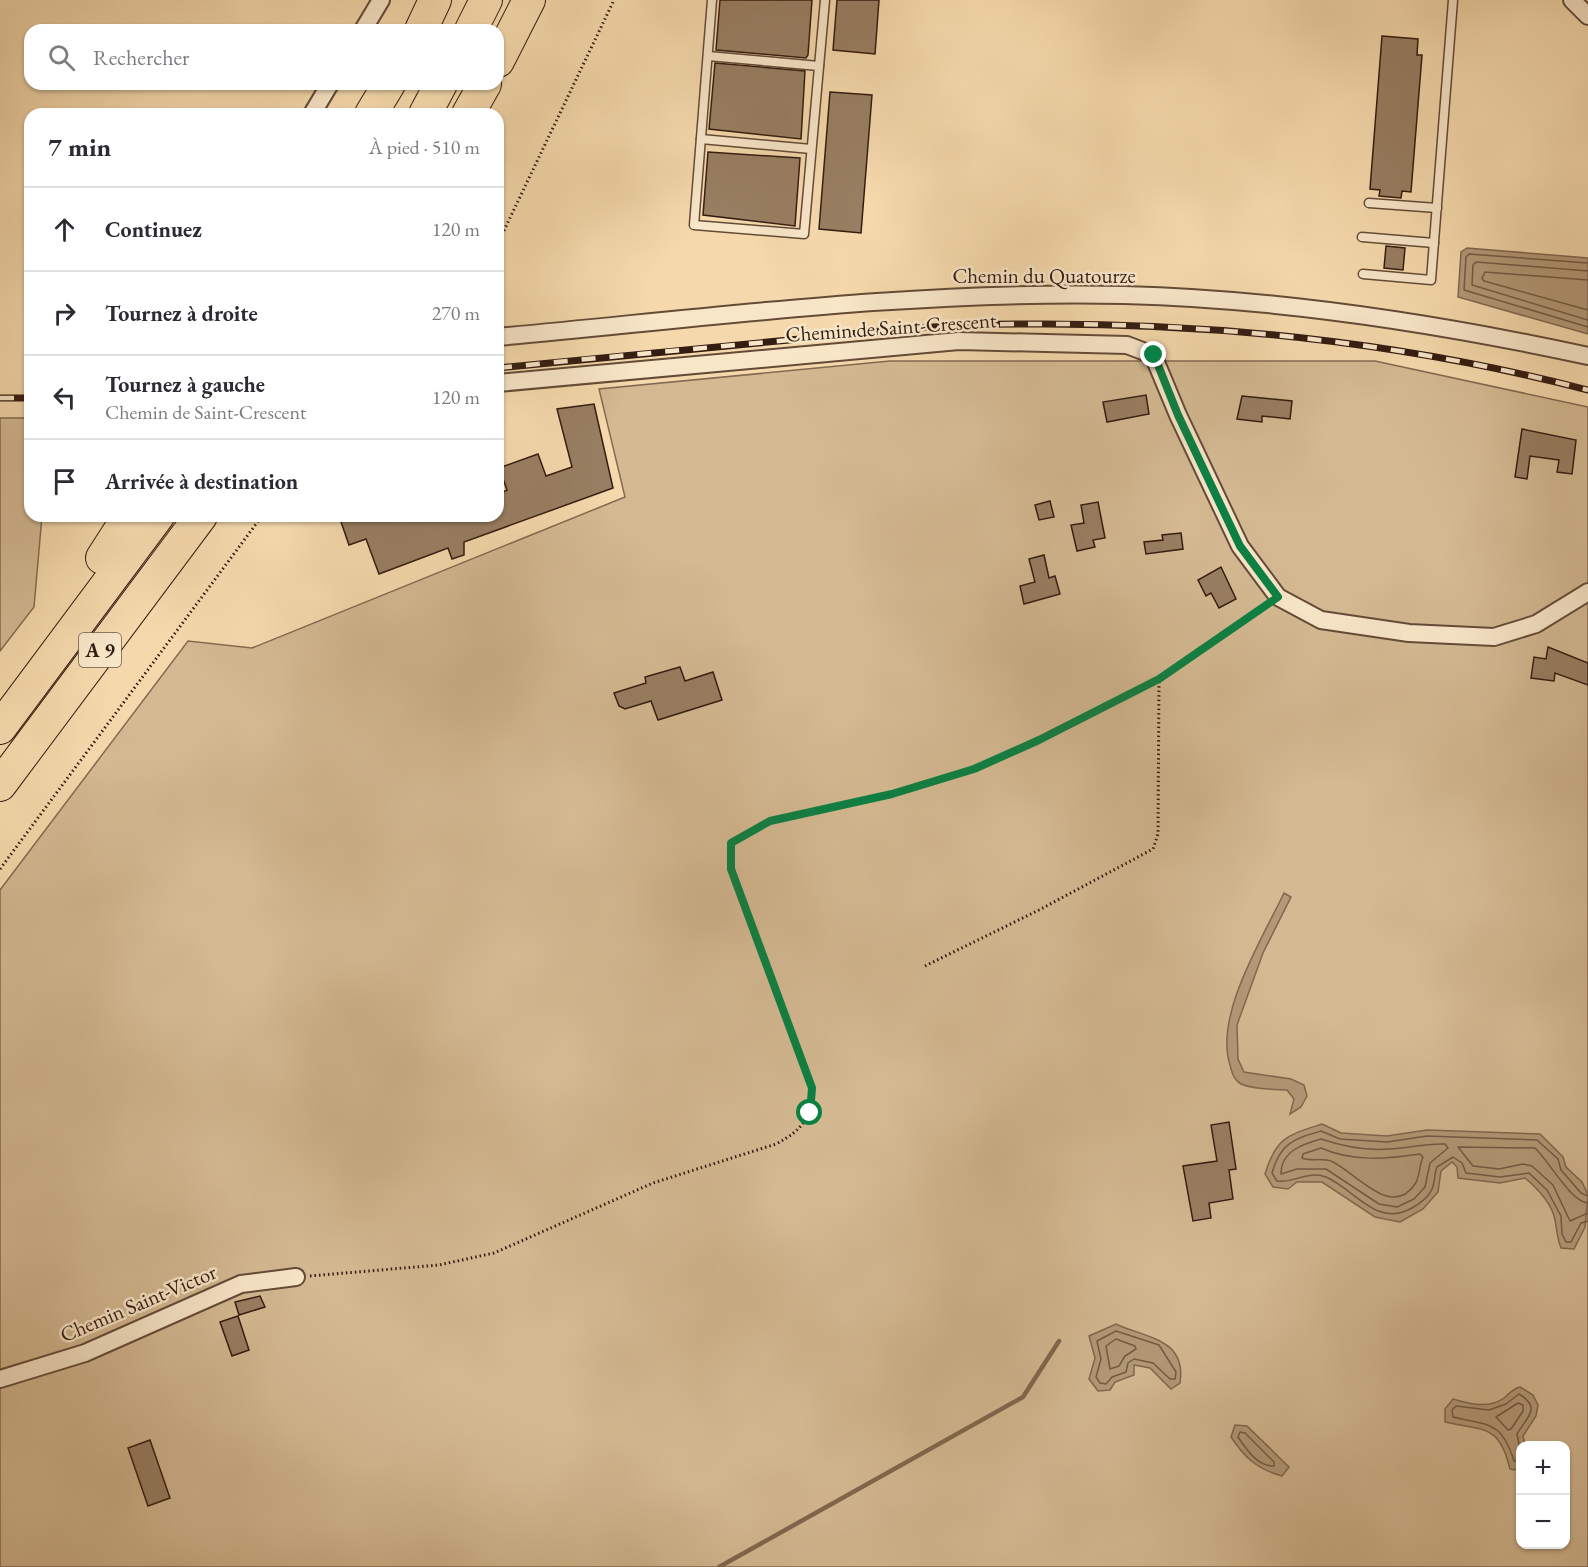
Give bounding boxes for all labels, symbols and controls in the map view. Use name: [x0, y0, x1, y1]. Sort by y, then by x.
search box: [24, 24, 504, 90]
icon: search: [45, 41, 78, 74]
text: Rechercher: [93, 43, 189, 72]
text: 7 min: [48, 130, 111, 164]
text: À pied · 510 m: [369, 134, 480, 160]
icon: ahead: [48, 213, 81, 246]
text: Continuez: [105, 215, 202, 244]
text: 120 m: [432, 216, 480, 242]
street label: Chemin du Quatourze: [952, 262, 1136, 290]
icon: right: [48, 297, 81, 330]
text: Tournez à droite: [105, 299, 258, 328]
text: 270 m: [432, 300, 480, 326]
street label: Chemin de Saint-Crescent: [785, 306, 998, 348]
route end: [1140, 341, 1166, 367]
text: Tournez à gauche: [105, 370, 265, 399]
icon: left: [48, 381, 81, 414]
text: 120 m: [432, 384, 480, 410]
text: Chemin de Saint-Crescent: [105, 399, 306, 425]
icon: arrive: [48, 465, 81, 498]
text: Arrivée à destination: [105, 467, 298, 496]
road number: A 9: [79, 633, 121, 667]
route start: [796, 1099, 822, 1125]
street label: Chemin Saint-Victor: [56, 1258, 220, 1348]
map controls: [1516, 1441, 1570, 1549]
button: +: [1516, 1441, 1570, 1495]
button: −: [1516, 1495, 1570, 1549]

